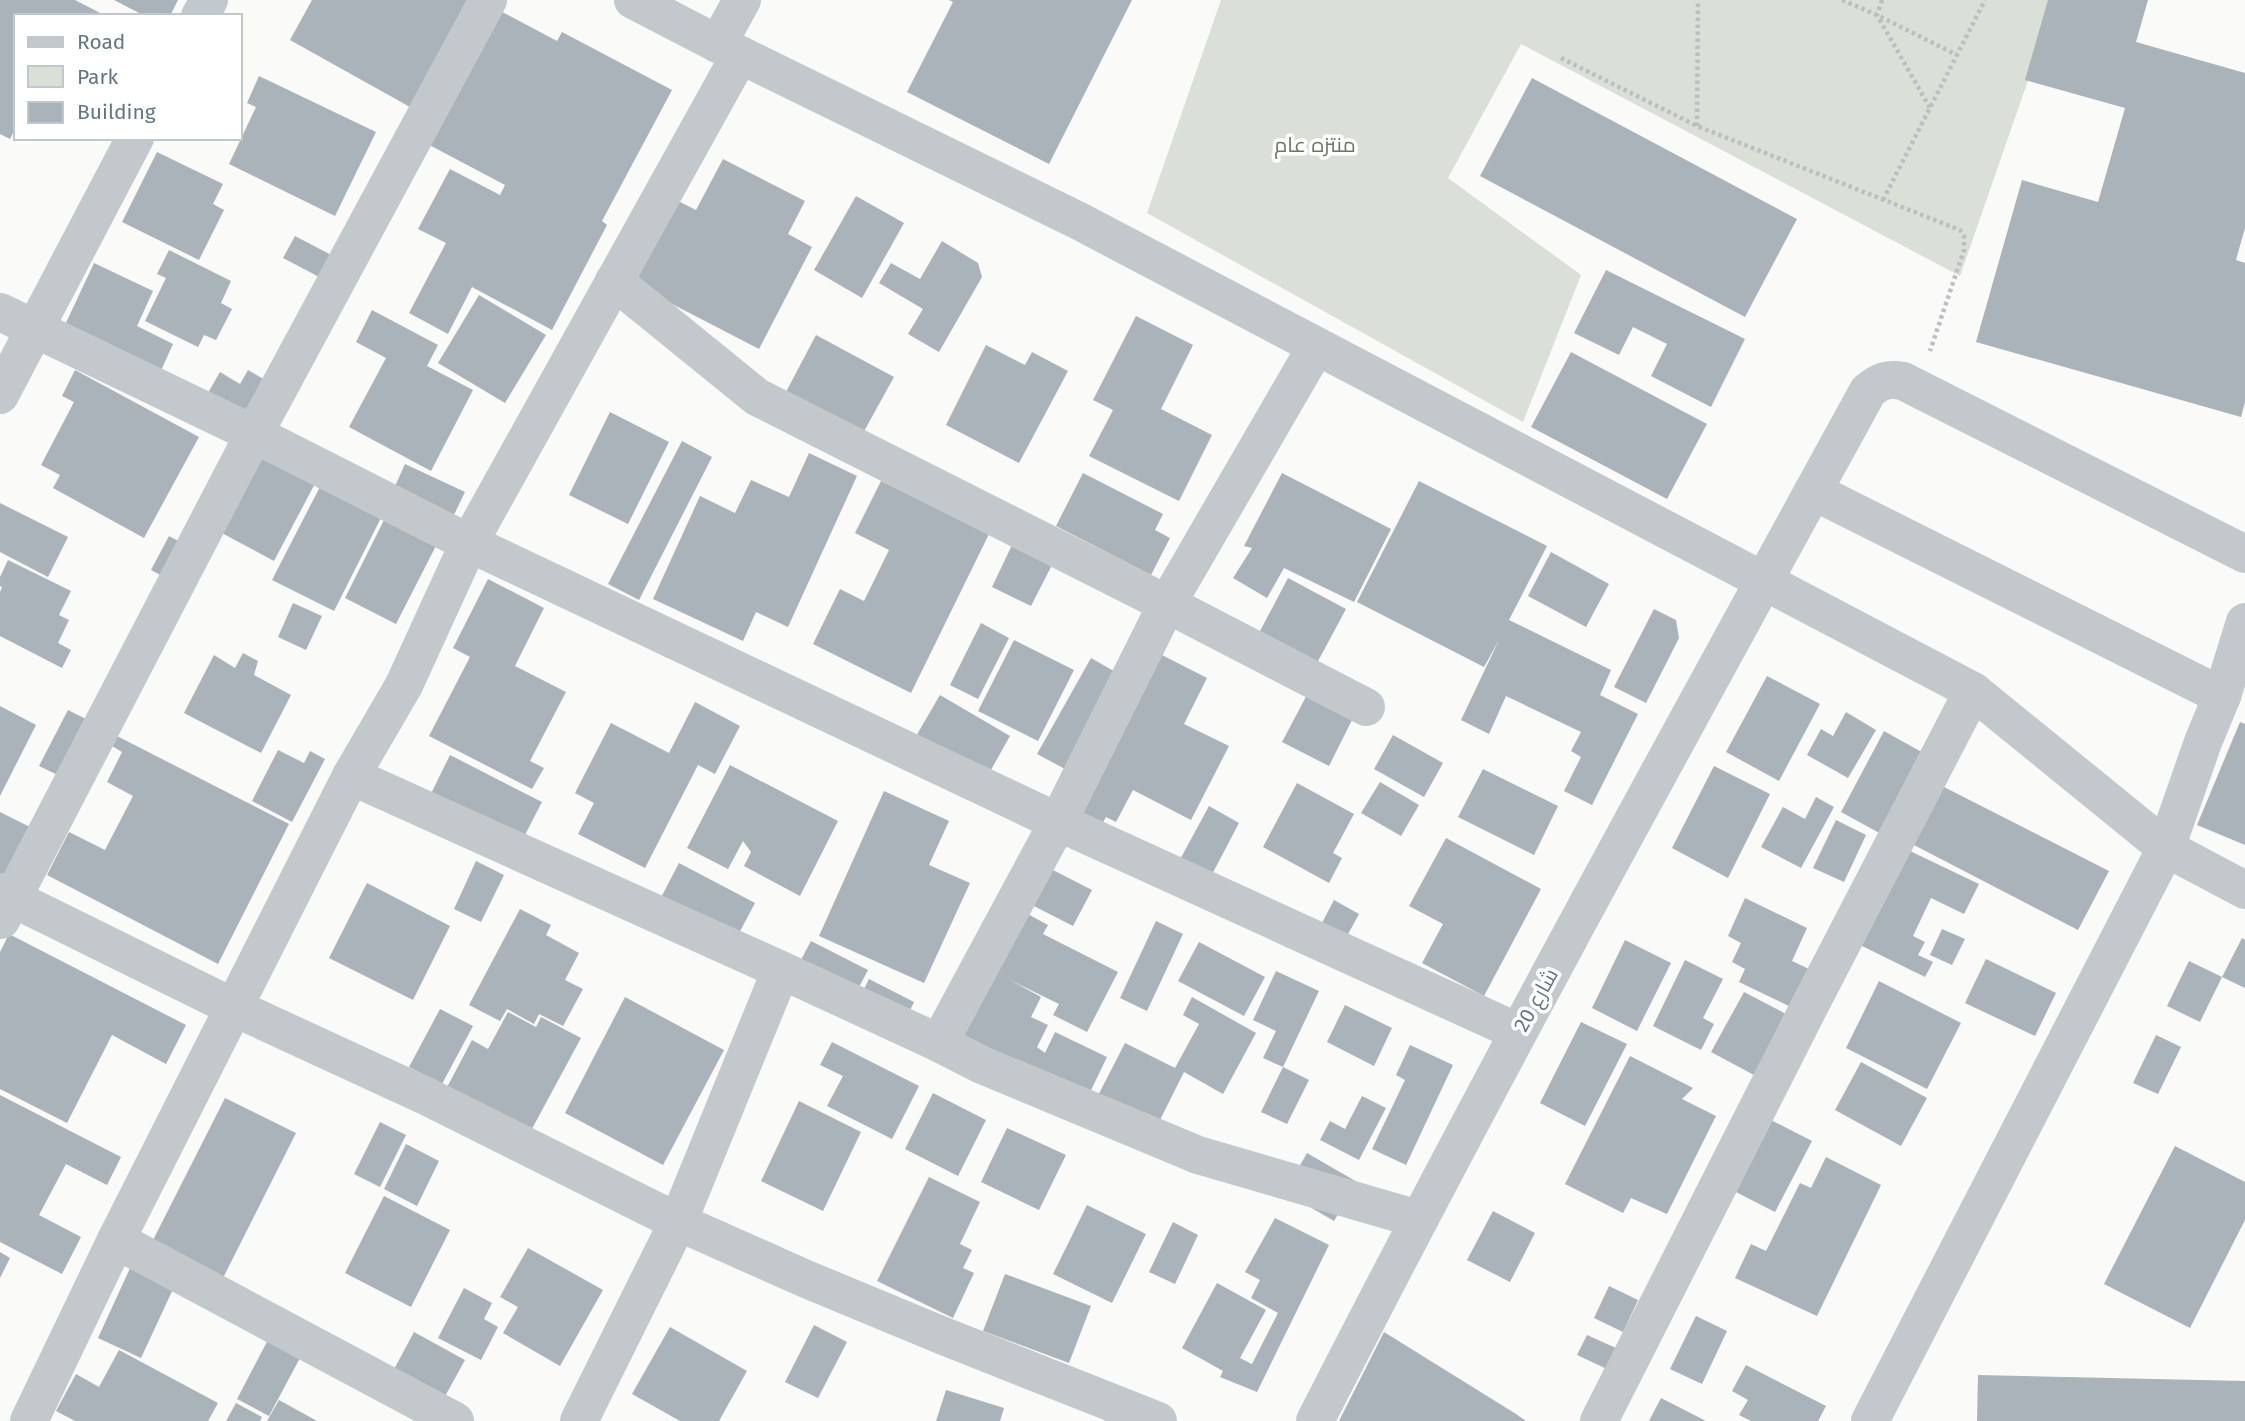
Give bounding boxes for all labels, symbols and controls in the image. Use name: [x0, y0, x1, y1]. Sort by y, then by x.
legend: [14, 14, 242, 140]
text: Road: [77, 29, 125, 55]
text: Park: [77, 64, 119, 90]
text: Building: [77, 99, 156, 125]
park label: منتزه عام: [1274, 132, 1356, 159]
street label: شارع 20: [1508, 964, 1565, 1037]

